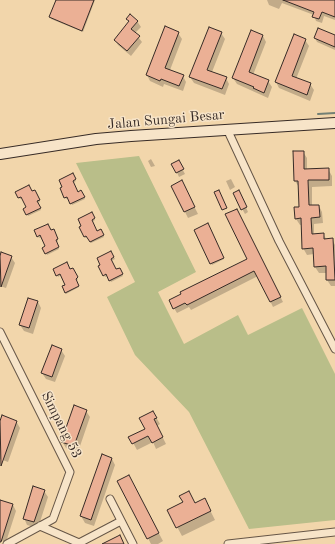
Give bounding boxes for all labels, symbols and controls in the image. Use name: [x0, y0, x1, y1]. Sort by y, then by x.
street label: Jalan Sungai Besar: [107, 107, 225, 133]
street label: Simpang 53: [37, 389, 85, 461]

